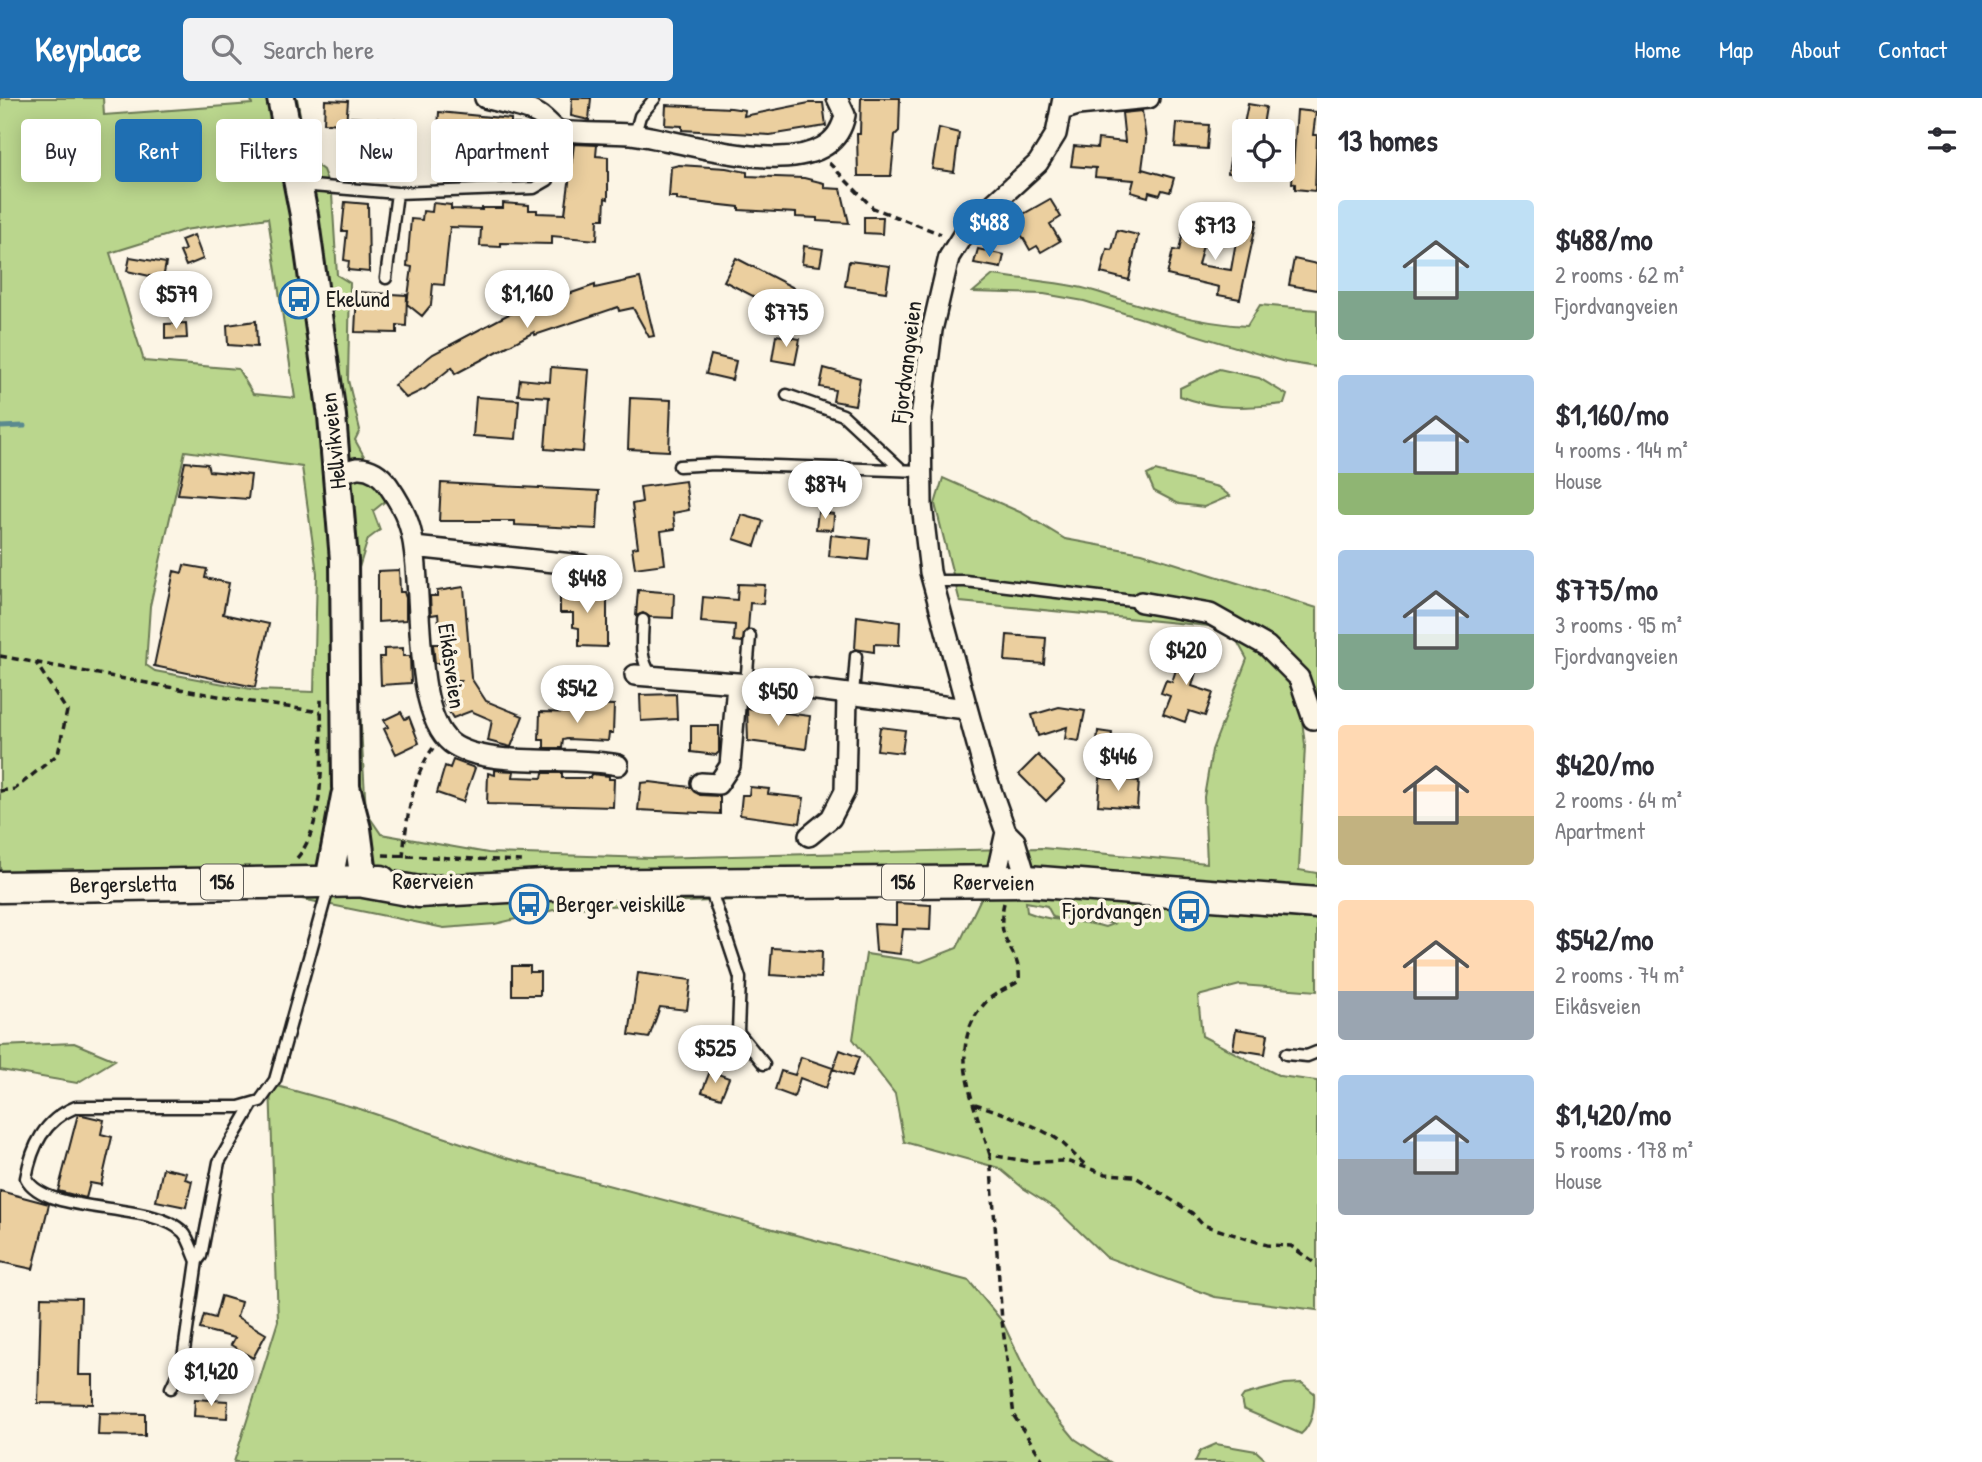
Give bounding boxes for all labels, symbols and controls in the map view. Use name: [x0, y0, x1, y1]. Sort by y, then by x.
search box: [183, 18, 673, 81]
text: Keyplace: [35, 27, 141, 71]
icon: search: [207, 30, 245, 68]
text: Search here: [263, 32, 374, 67]
text: Home: [1634, 33, 1681, 65]
text: Map: [1719, 33, 1753, 65]
text: About: [1791, 33, 1840, 65]
text: Contact: [1878, 33, 1947, 65]
chip: Buy: [21, 119, 101, 182]
chip: Rent: [115, 119, 202, 182]
chip: Filters: [216, 119, 322, 182]
chip: New: [336, 119, 417, 182]
chip: Apartment: [431, 119, 573, 182]
map controls: [1232, 119, 1295, 182]
button: locate: [1232, 119, 1295, 182]
text: 13 homes: [1338, 120, 1438, 160]
icon: filters: [1923, 121, 1961, 159]
pin: $488: [948, 200, 1030, 259]
pin: $713: [1174, 202, 1256, 262]
text: $488: [969, 206, 1009, 237]
text: $713: [1194, 209, 1236, 240]
text: $488/mo: [1555, 219, 1653, 259]
icon: home: [1394, 228, 1478, 312]
text: 2 rooms · 62 m²: [1555, 259, 1684, 290]
pin: $1,160: [470, 271, 584, 330]
pin: $579: [135, 272, 217, 331]
text: $1,160: [501, 277, 553, 308]
text: $579: [155, 278, 197, 309]
bus stop icon: Ekelund: [278, 278, 320, 320]
place label: Ekelund: [326, 283, 390, 314]
pin: $775: [745, 289, 827, 349]
text: Fjordvangveien: [1555, 290, 1678, 321]
text: $775: [764, 296, 808, 327]
street label: Fjordvangveien: [883, 299, 928, 426]
street label: Hellvikveien: [312, 391, 353, 491]
text: $1,160/mo: [1555, 394, 1669, 434]
icon: home: [1394, 403, 1478, 487]
text: 4 rooms · 144 m²: [1555, 434, 1688, 465]
pin: $874: [784, 462, 866, 521]
text: House: [1555, 465, 1602, 496]
text: $874: [804, 468, 846, 499]
pin: $448: [546, 556, 628, 615]
text: $448: [568, 562, 606, 593]
text: $775/mo: [1555, 569, 1658, 609]
icon: home: [1394, 578, 1478, 662]
text: 3 rooms · 95 m²: [1555, 609, 1682, 640]
street label: Eikåsveien: [431, 621, 474, 711]
pin: $420: [1145, 628, 1227, 687]
text: $420: [1165, 634, 1207, 665]
text: Fjordvangveien: [1555, 640, 1678, 671]
pin: $542: [536, 666, 618, 725]
pin: $450: [737, 668, 819, 728]
text: $542: [557, 672, 597, 703]
text: $450: [758, 675, 798, 706]
pin: $446: [1077, 734, 1159, 793]
text: $446: [1099, 740, 1137, 771]
text: $420/mo: [1555, 744, 1654, 784]
icon: home: [1394, 753, 1478, 837]
text: 2 rooms · 64 m²: [1555, 784, 1682, 815]
text: Apartment: [1555, 815, 1645, 846]
road number: 156: [201, 864, 243, 900]
road number: 156: [882, 864, 924, 900]
street label: Røerveien: [392, 865, 474, 896]
street label: Røerveien: [953, 865, 1035, 898]
street label: Bergersletta: [69, 867, 177, 900]
bus stop icon: Berger veiskille: [508, 883, 550, 925]
place label: Berger veiskille: [556, 888, 685, 919]
bus stop icon: Fjordvangen: [1168, 890, 1210, 932]
place label: Fjordvangen: [1061, 895, 1162, 926]
text: $542/mo: [1555, 919, 1653, 959]
icon: home: [1394, 928, 1478, 1012]
text: 2 rooms · 74 m²: [1555, 959, 1684, 990]
text: Eikåsveien: [1555, 990, 1641, 1021]
pin: $525: [674, 1026, 756, 1085]
text: $525: [694, 1032, 736, 1063]
text: $1,420/mo: [1555, 1094, 1671, 1134]
icon: home: [1394, 1103, 1478, 1187]
text: 5 rooms · 178 m²: [1555, 1134, 1693, 1165]
text: House: [1555, 1165, 1602, 1196]
pin: $1,420: [154, 1348, 268, 1408]
text: $1,420: [184, 1355, 238, 1386]

